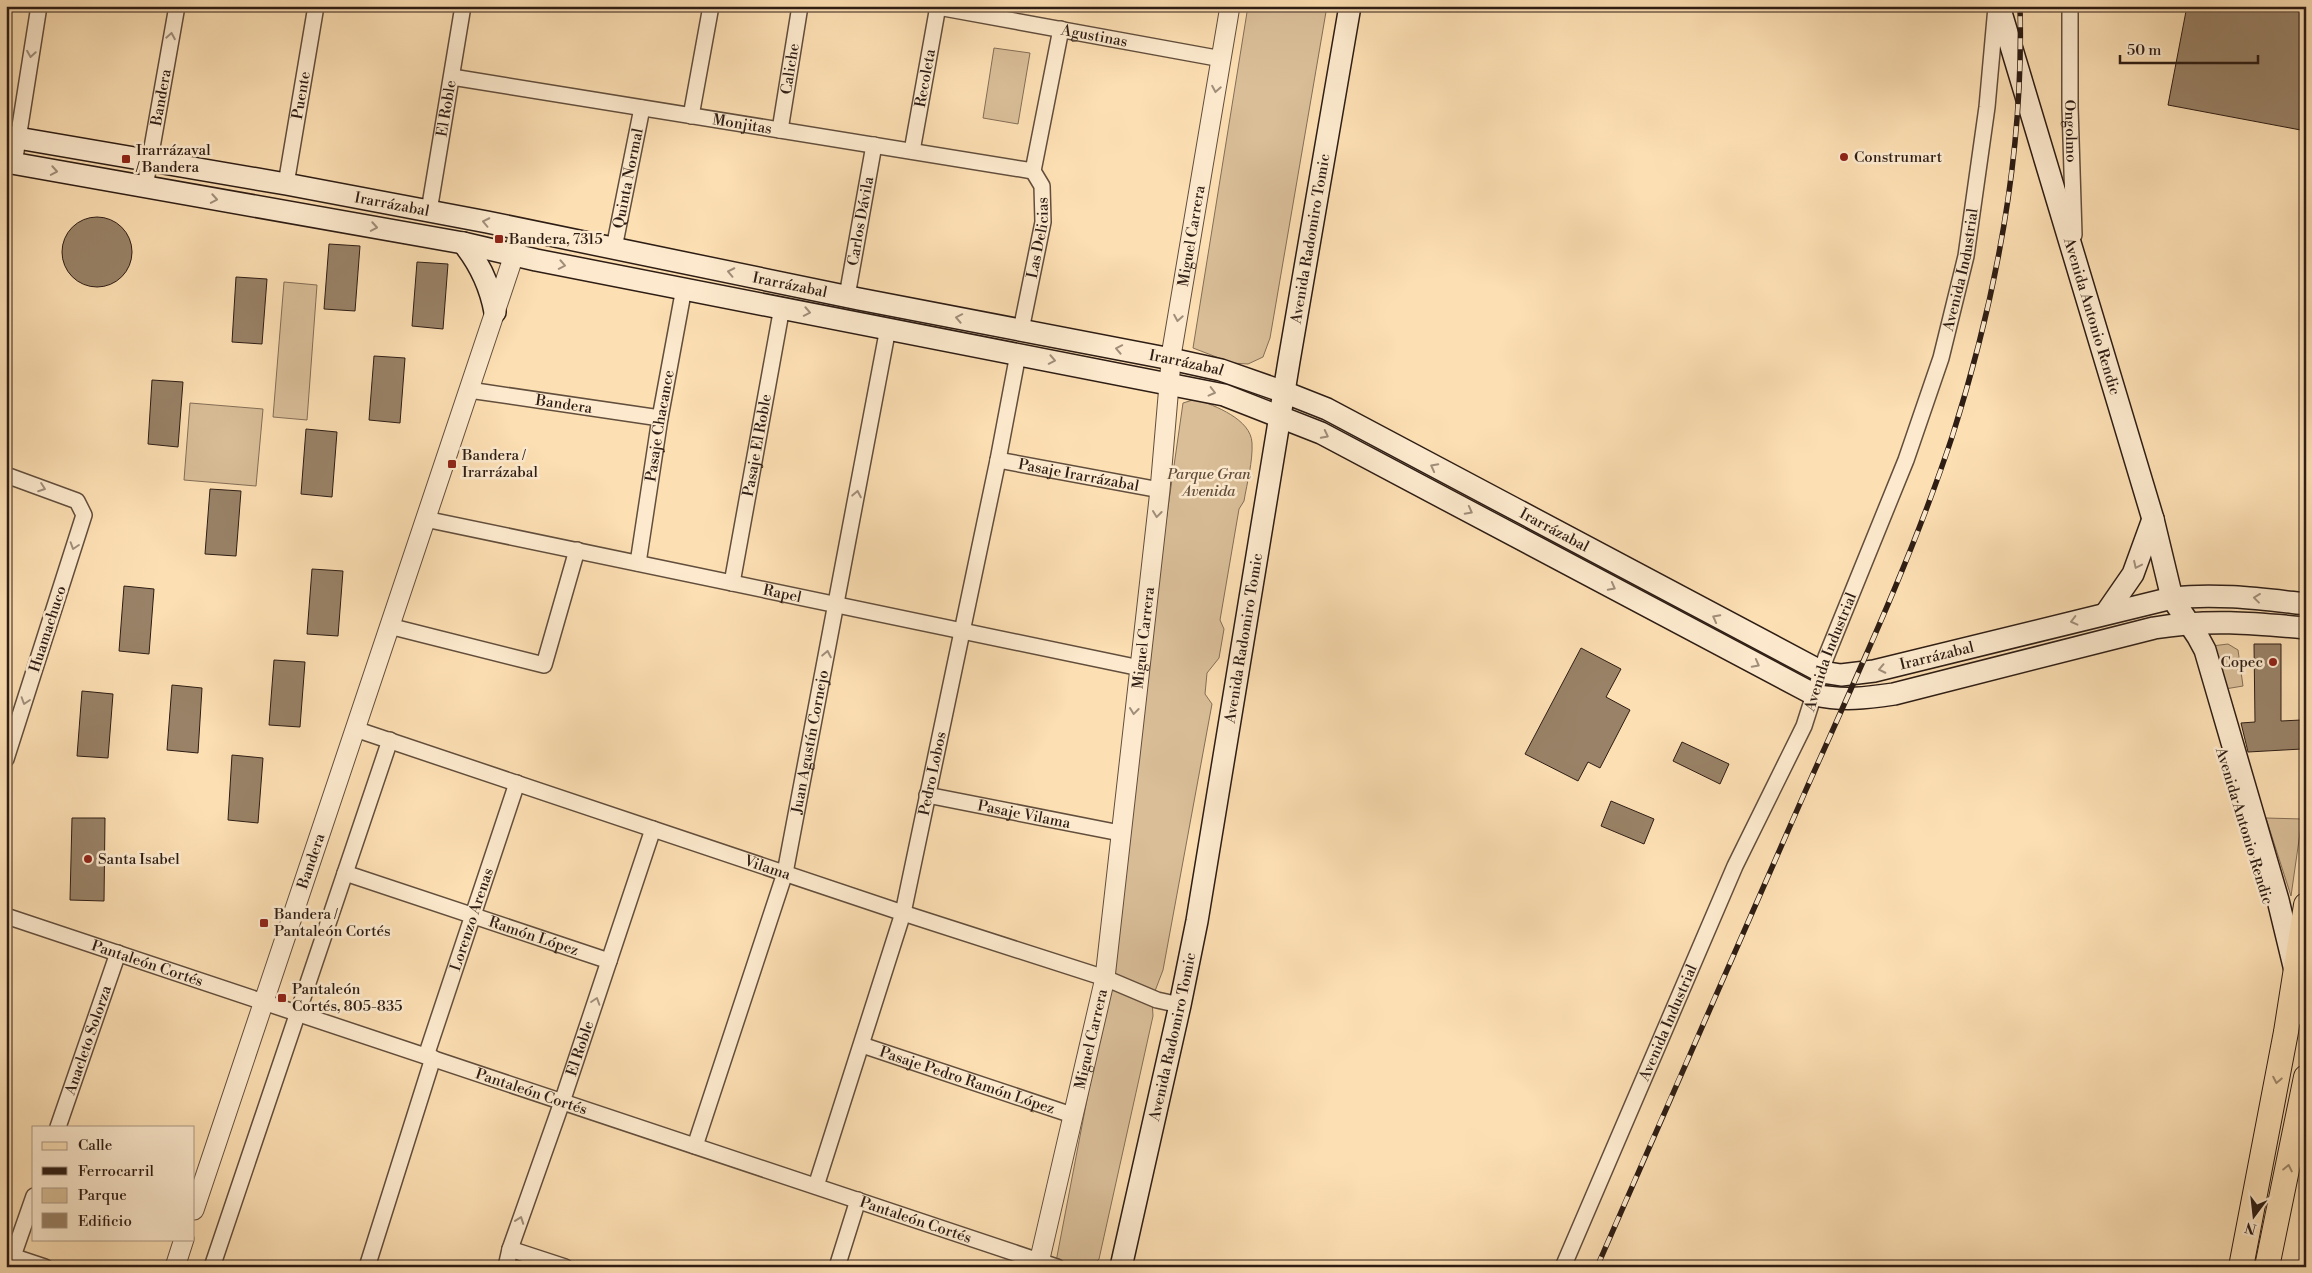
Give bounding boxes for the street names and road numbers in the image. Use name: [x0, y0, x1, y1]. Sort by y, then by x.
street label: Agustinas: [1059, 20, 1129, 51]
street label: Caliche: [776, 42, 803, 96]
street label: Recoleta: [911, 47, 940, 109]
street label: Bandera: [146, 67, 175, 128]
street label: Puente: [288, 70, 314, 121]
street label: El Roble: [432, 79, 460, 138]
street label: Ongolmo: [2061, 100, 2081, 163]
street label: Monjitas: [711, 110, 773, 138]
street label: Quinta Normal: [609, 126, 647, 230]
street label: Avenida Radomiro Tomic: [1286, 152, 1334, 326]
street label: Carlos Dávila: [843, 175, 878, 267]
street label: Miguel Carrera: [1173, 183, 1209, 288]
street label: Irarrázabal: [353, 188, 432, 221]
street label: Las Delicias: [1022, 197, 1053, 280]
street label: Avenida Industrial: [1938, 206, 1982, 334]
street label: Avenida Antonio Rendic: [2059, 234, 2125, 397]
street label: Irarrázabal: [751, 268, 830, 302]
street label: Irarrázabal: [1147, 345, 1227, 380]
street label: Pasaje Chacance: [641, 368, 678, 483]
street label: Bandera: [533, 390, 594, 418]
street label: Pasaje El Roble: [738, 392, 776, 498]
street label: Pasaje Irarrázabal: [1017, 454, 1141, 496]
street label: Irarrázabal: [1517, 504, 1593, 556]
street label: Avenida Radomiro Tomic: [1220, 552, 1267, 725]
street label: Rapel: [761, 580, 804, 607]
street label: Huamachuco: [25, 583, 71, 675]
street label: Miguel Carrera: [1128, 586, 1159, 690]
street label: Avenida Industrial: [1800, 589, 1861, 715]
street label: Irarrázabal: [1898, 637, 1976, 674]
street label: Juan Agustín Cornejo: [787, 668, 833, 816]
street label: Pedro Lobos: [914, 730, 950, 817]
street label: Avenida Antonio Rendic: [2211, 744, 2277, 907]
street label: Pasaje Vilama: [976, 796, 1073, 833]
street label: Bandera: [293, 831, 329, 892]
street label: Vilama: [741, 851, 793, 884]
street label: Lorenzo Arenas: [446, 865, 498, 973]
street label: Ramón López: [486, 912, 581, 960]
street label: Pantaleón Cortés: [89, 936, 206, 991]
street label: Avenida Radomiro Tomic: [1144, 951, 1200, 1124]
street label: Avenida Industrial: [1634, 961, 1701, 1085]
street label: Anacleto Solorza: [60, 983, 116, 1098]
street label: Miguel Carrera: [1070, 987, 1112, 1091]
street label: El Roble: [562, 1018, 598, 1078]
street label: Pasaje Pedro Ramón López: [877, 1042, 1057, 1118]
street label: Pantaleón Cortés: [473, 1064, 590, 1119]
street label: Pantaleón Cortés: [857, 1192, 974, 1247]

